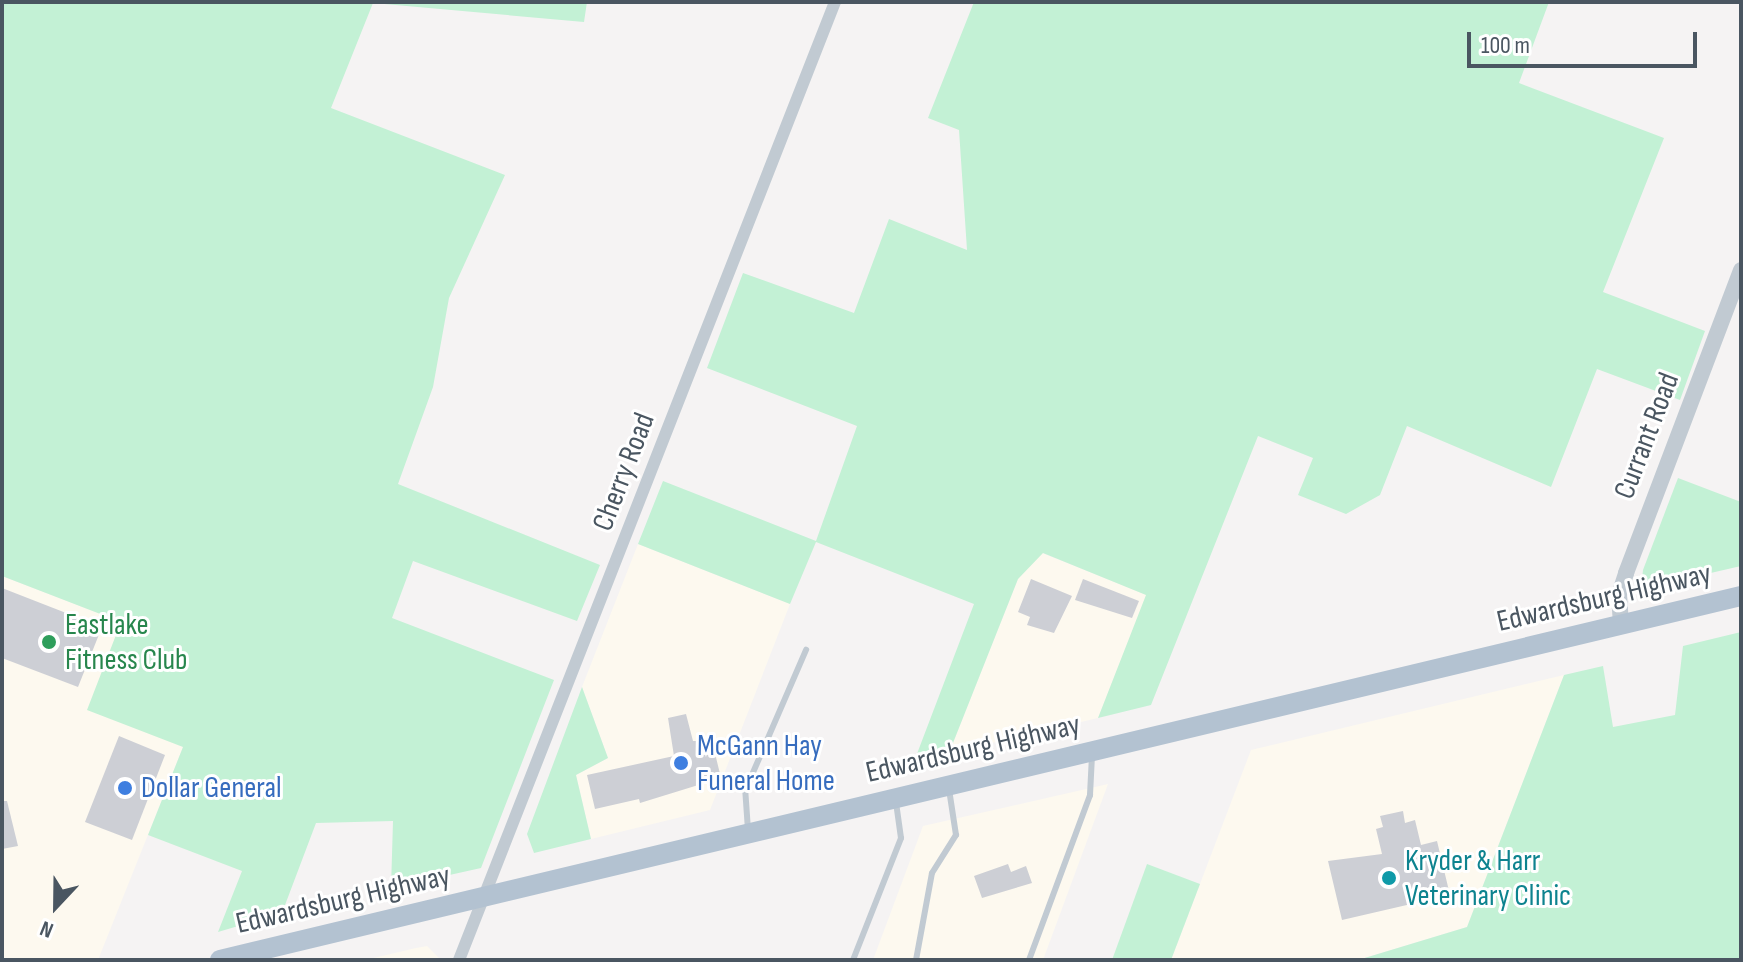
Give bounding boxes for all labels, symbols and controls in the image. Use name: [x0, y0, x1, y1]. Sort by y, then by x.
scale bar: [1471, 16, 1701, 66]
text: 100 m: [1481, 31, 1530, 60]
street label: Currant Road: [1607, 368, 1687, 504]
street label: Cherry Road: [585, 408, 663, 536]
street label: Edwardsburg Highway: [1493, 556, 1715, 640]
place label: Eastlake Fitness Club: [65, 607, 188, 678]
marker: Eastlake Fitness Club: [40, 633, 58, 651]
street label: Edwardsburg Highway: [862, 707, 1084, 791]
place label: McGann Hay Funeral Home: [697, 728, 835, 798]
marker: McGann Hay Funeral Home: [672, 754, 690, 772]
place label: Dollar General: [141, 770, 282, 806]
marker: Dollar General: [116, 779, 134, 797]
place label: Kryder & Harr Veterinary Clinic: [1405, 843, 1571, 914]
street label: Edwardsburg Highway: [232, 858, 454, 942]
north arrow: [16, 866, 96, 946]
marker: Kryder & Harr Veterinary Clinic: [1380, 869, 1398, 887]
text: N: [36, 914, 57, 943]

